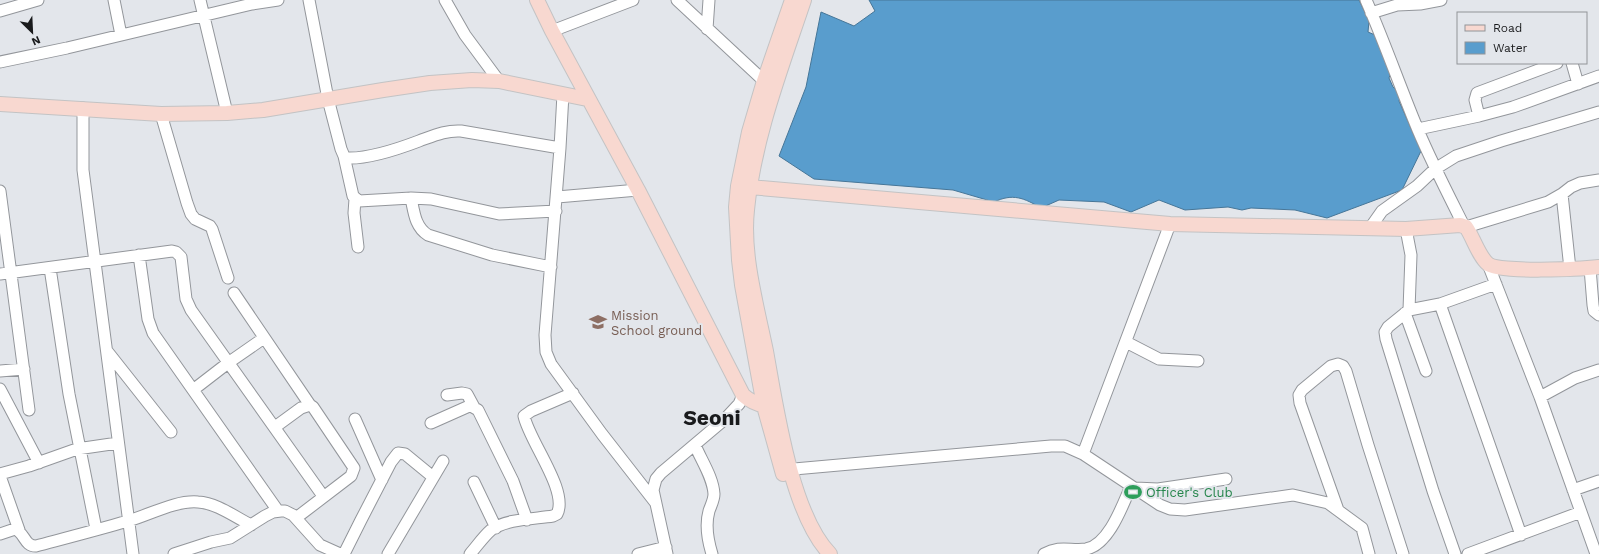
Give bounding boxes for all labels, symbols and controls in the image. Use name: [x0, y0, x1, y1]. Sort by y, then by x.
north arrow: [12, 12, 52, 52]
legend: [1457, 12, 1587, 64]
text: Road: [1493, 21, 1522, 35]
text: N: [29, 33, 42, 48]
text: Water: [1493, 41, 1528, 55]
place label: Mission School ground: [611, 308, 702, 338]
school or university icon: Mission School ground: [588, 312, 608, 332]
district label: Seoni: [683, 405, 741, 430]
sports icon: Officer's Club: [1123, 482, 1143, 502]
place label: Officer's Club: [1146, 485, 1233, 500]

